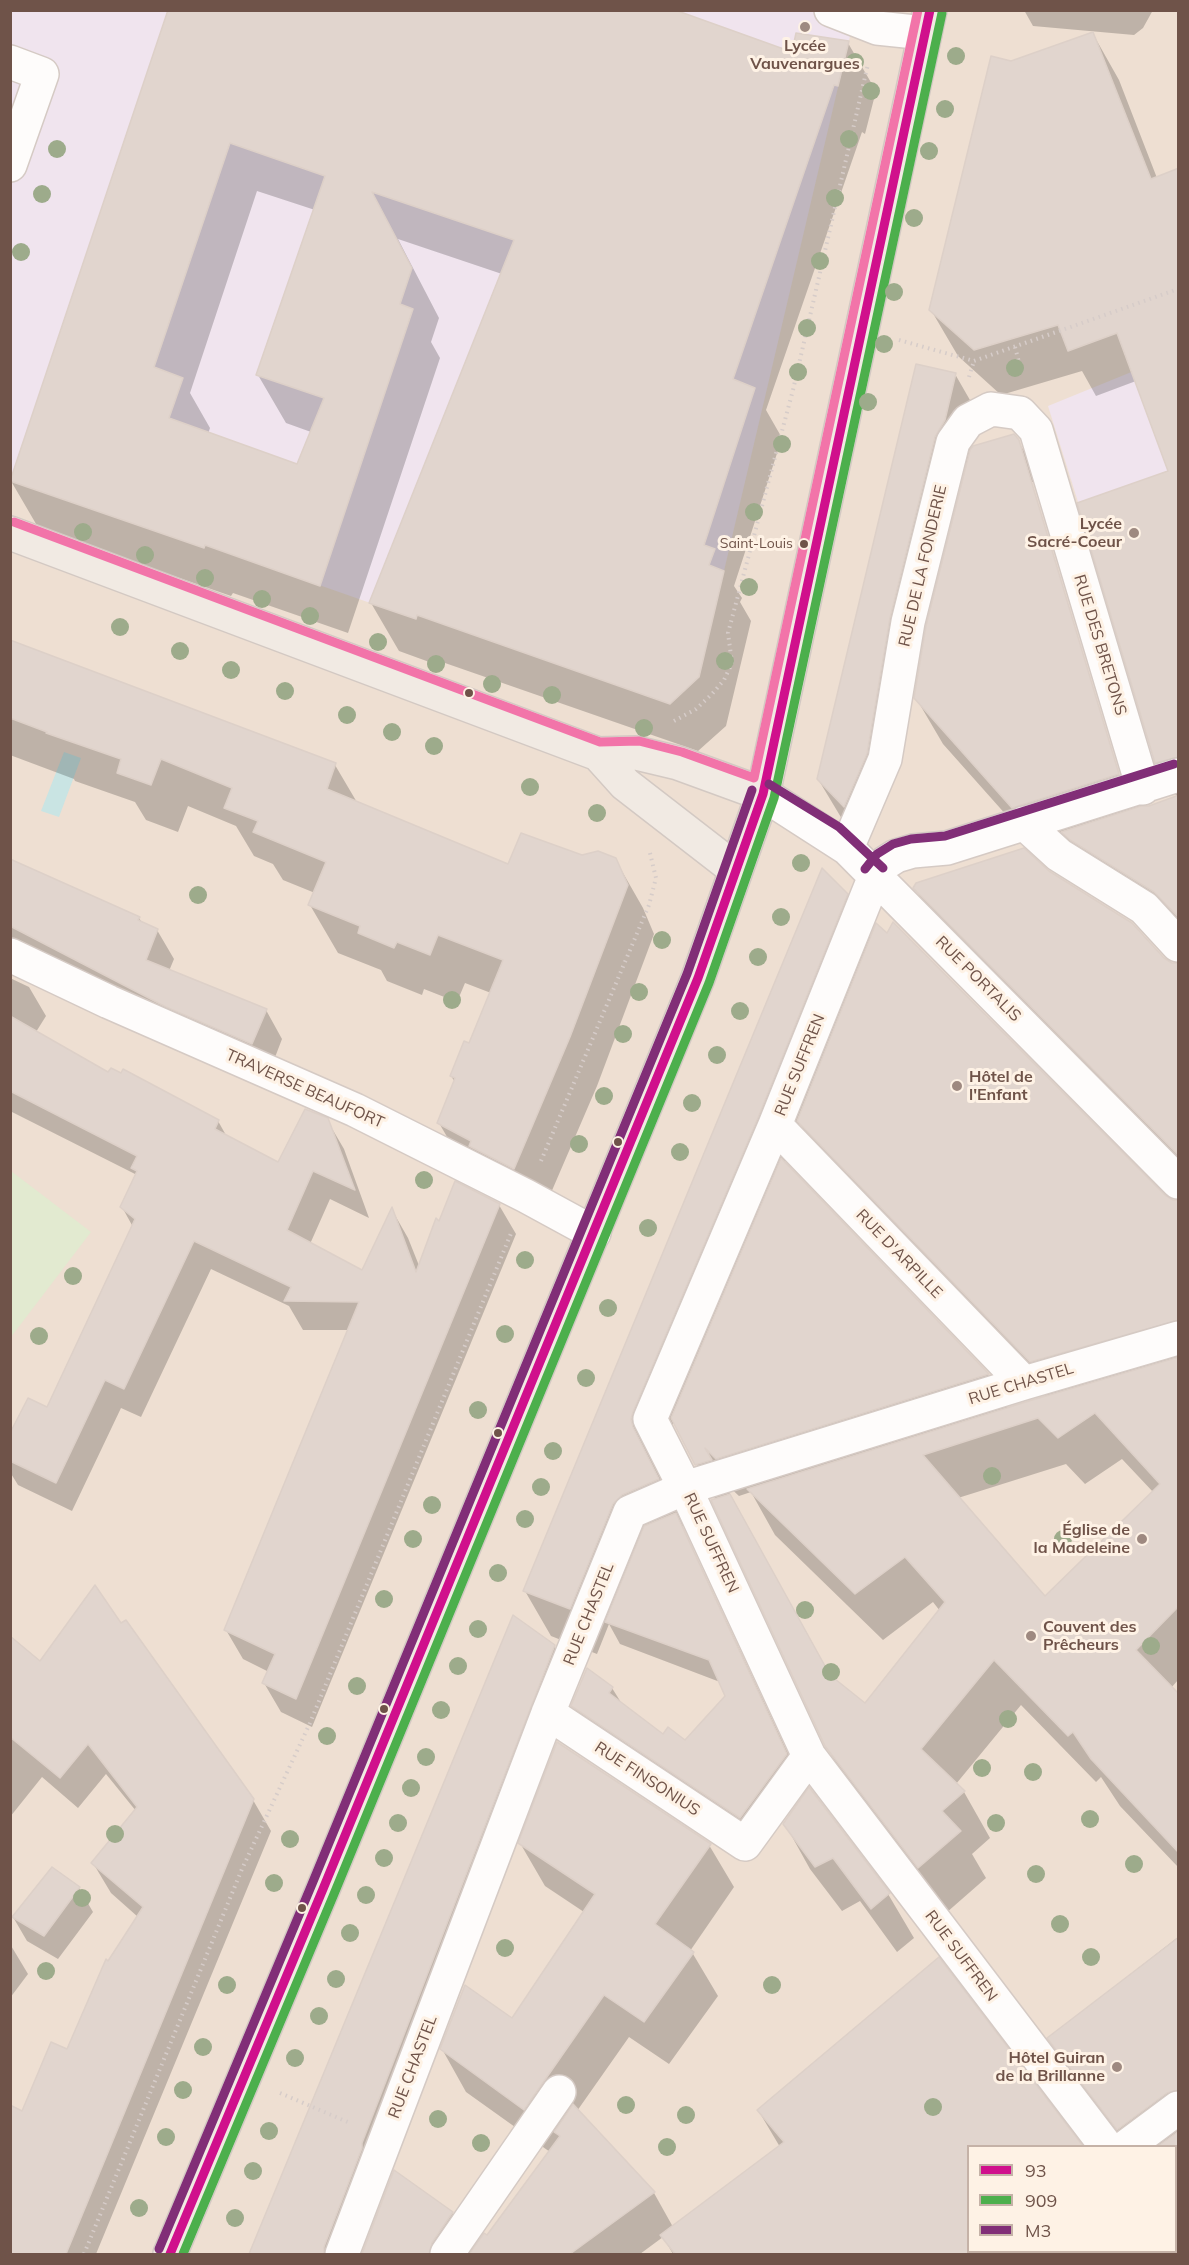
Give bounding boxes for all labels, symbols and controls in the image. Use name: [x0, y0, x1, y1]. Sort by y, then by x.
marker: Lycée Vauvenargues: [798, 20, 812, 34]
place label: Lycée Vauvenargues: [750, 36, 860, 74]
street label: RUE DE LA FONDERIE: [895, 483, 951, 649]
place label: Lycée Sacré-Coeur: [1027, 514, 1122, 552]
marker: Lycée Sacré-Coeur: [1127, 526, 1141, 540]
place label: Saint-Louis: [720, 536, 793, 552]
marker: Saint-Louis: [798, 538, 810, 550]
street label: RUE DES BRETONS: [1069, 572, 1131, 718]
unlabelled marker: [463, 687, 475, 699]
street label: RUE PORTALIS: [931, 932, 1025, 1026]
street label: RUE SUFFREN: [771, 1011, 829, 1119]
street label: TRAVERSE BEAUFORT: [223, 1045, 387, 1133]
place label: Hôtel de l'Enfant: [969, 1067, 1033, 1105]
marker: Hôtel de l'Enfant: [950, 1079, 964, 1093]
unlabelled marker: [612, 1136, 624, 1148]
street label: RUE D'ARPILLE: [852, 1206, 946, 1302]
street label: RUE CHASTEL: [966, 1359, 1076, 1409]
unlabelled marker: [492, 1427, 504, 1439]
street label: RUE SUFFREN: [679, 1490, 743, 1596]
place label: Église de la Madeleine: [1033, 1520, 1130, 1558]
marker: Église de la Madeleine: [1135, 1532, 1149, 1546]
street label: RUE CHASTEL: [560, 1560, 618, 1668]
place label: Couvent des Prêcheurs: [1043, 1617, 1137, 1655]
marker: Couvent des Prêcheurs: [1024, 1629, 1038, 1643]
unlabelled marker: [378, 1703, 390, 1715]
street label: RUE FINSONIUS: [591, 1738, 703, 1820]
unlabelled marker: [296, 1902, 308, 1914]
street label: RUE SUFFREN: [921, 1907, 1001, 2005]
street label: RUE CHASTEL: [385, 2013, 441, 2121]
place label: Hôtel Guiran de la Brillanne: [996, 2048, 1105, 2086]
marker: Hôtel Guiran de la Brillanne: [1110, 2060, 1124, 2074]
legend: [967, 2145, 1177, 2253]
text: 93: [1025, 2159, 1047, 2182]
text: 909: [1025, 2189, 1057, 2212]
text: M3: [1025, 2219, 1051, 2242]

